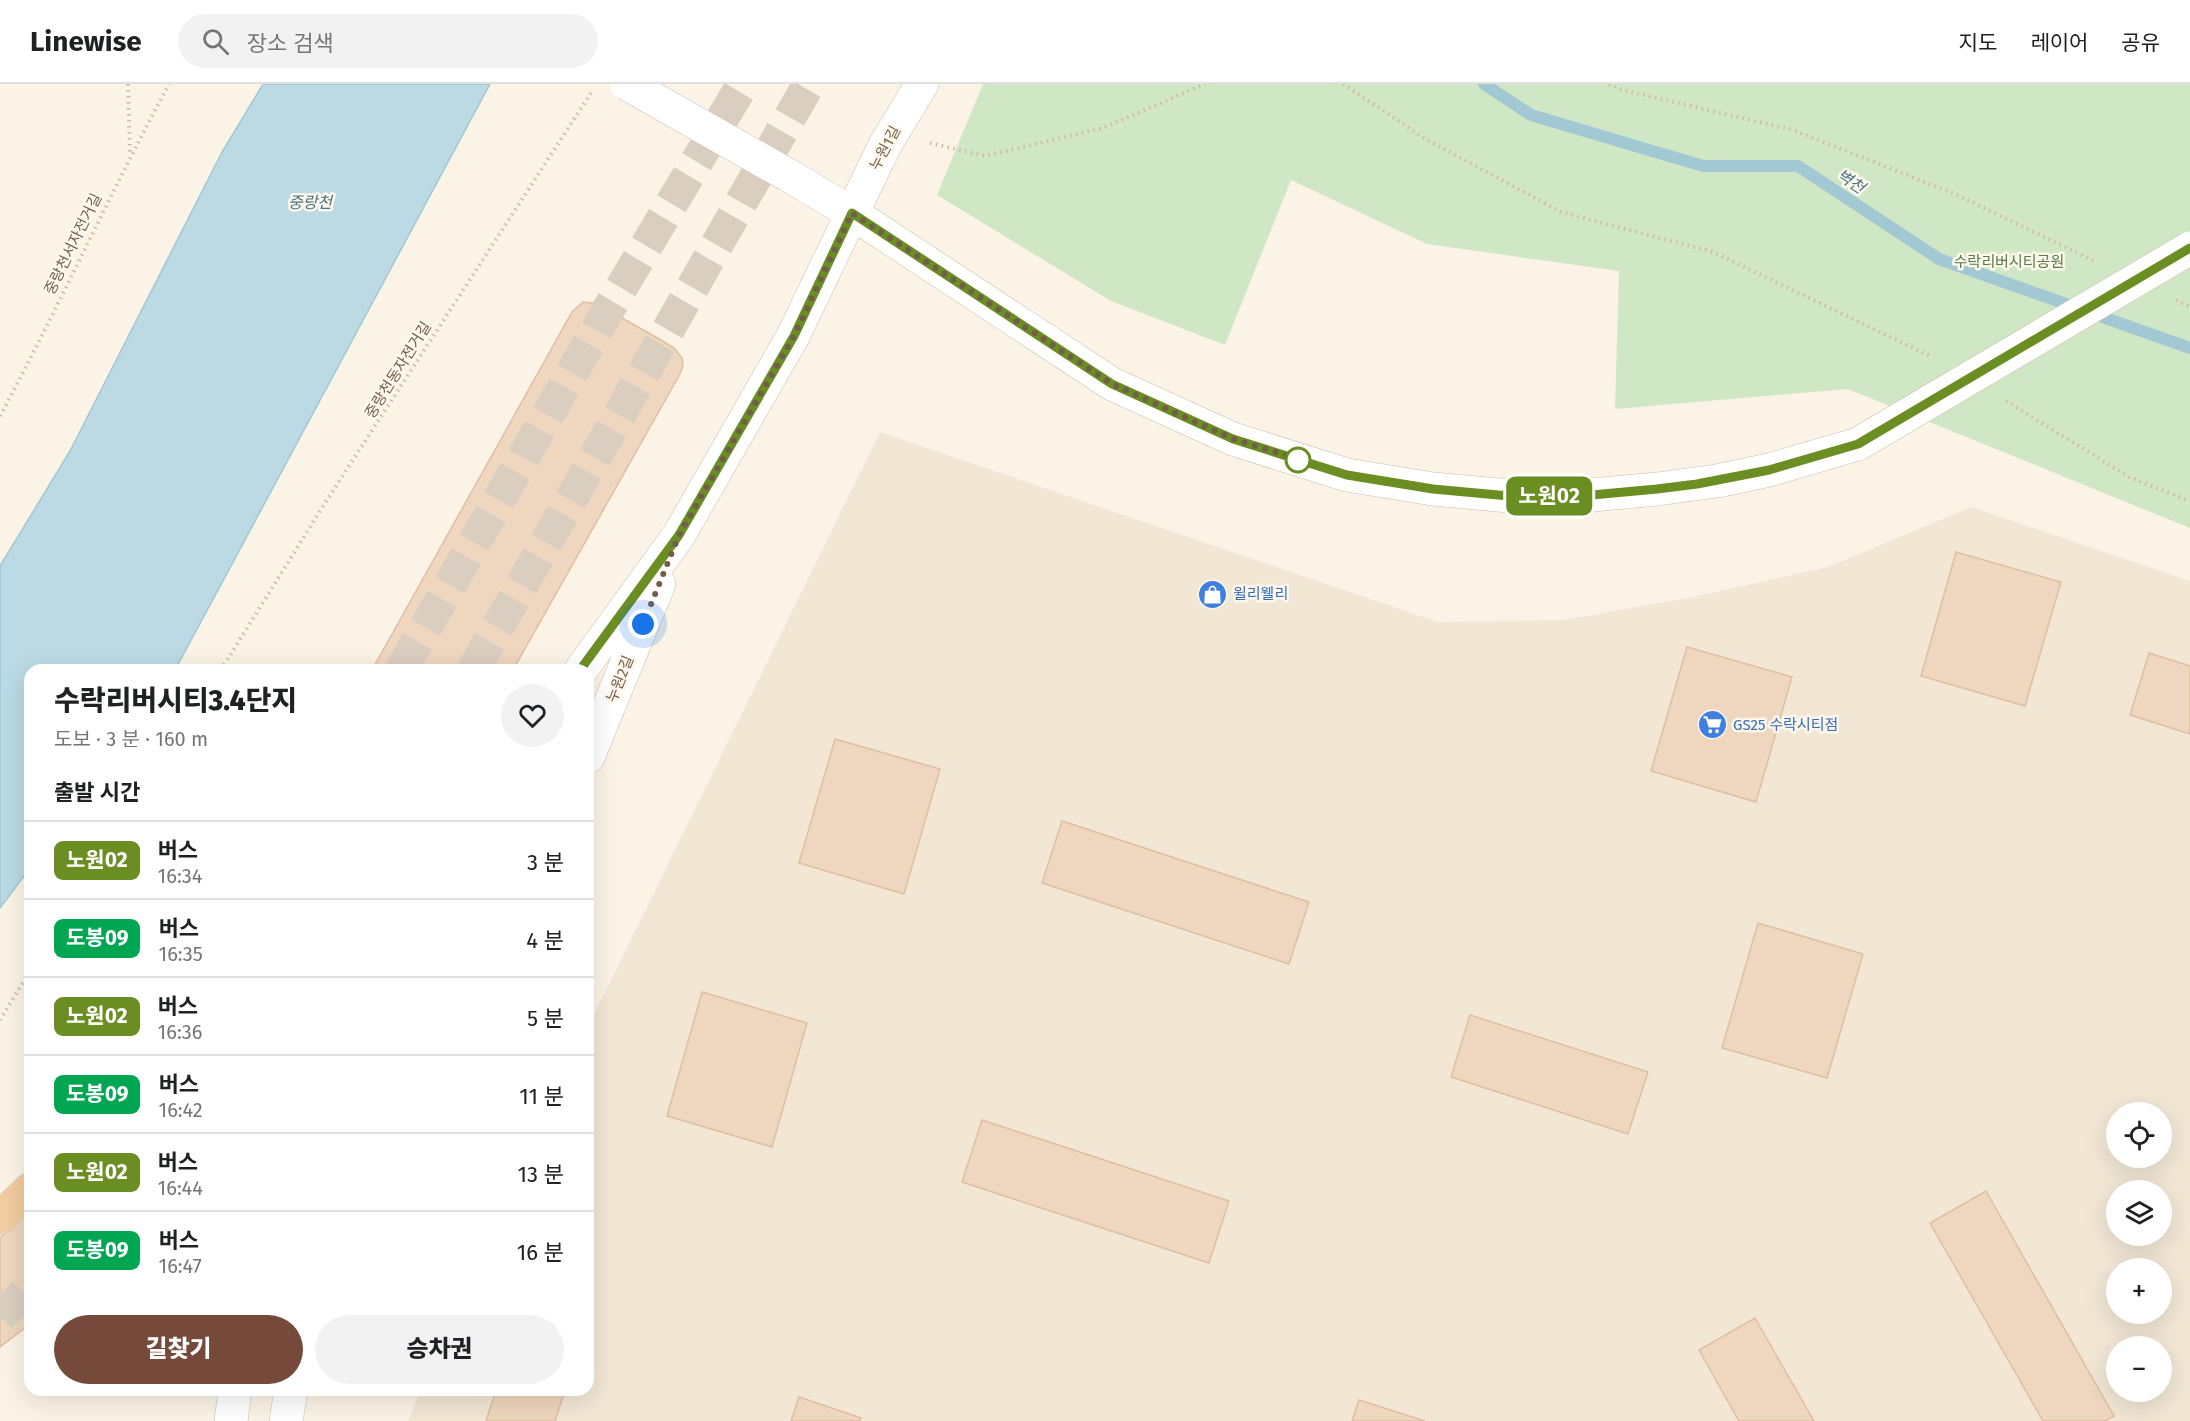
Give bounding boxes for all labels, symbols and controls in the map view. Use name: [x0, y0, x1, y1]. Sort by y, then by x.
search box: [178, 14, 598, 68]
text: Linewise: [30, 25, 142, 58]
icon: search: [199, 25, 232, 58]
text: 장소 검색: [247, 30, 334, 57]
text: 지도: [1959, 30, 1997, 56]
text: 레이어: [2030, 30, 2088, 56]
text: 공유: [2121, 30, 2160, 56]
street label: 누원1길: [866, 123, 904, 173]
water label: 벽천: [1833, 165, 1870, 199]
street label: 중랑천서자전거길: [41, 190, 105, 298]
water label: 중랑천: [288, 193, 334, 212]
park label: 수락리버시티공원: [1954, 253, 2064, 271]
street label: 중랑천동자전거길: [361, 318, 435, 422]
unlabelled marker: [1285, 447, 1311, 473]
line badge: 노원02: [1507, 476, 1591, 516]
text: 노원02: [1518, 483, 1580, 509]
shop icon: 윌리웰리: [1196, 578, 1228, 610]
place label: 윌리웰리: [1233, 585, 1288, 603]
your location: [628, 609, 658, 639]
street label: 누원2길: [603, 653, 637, 705]
text: 수락리버시티3.4단지: [54, 684, 297, 717]
button: heart: [501, 684, 564, 747]
supermarket icon: GS25 수락시티점: [1696, 709, 1728, 741]
place label: GS25 수락시티점: [1733, 716, 1838, 734]
text: 도보 · 3 분 · 160 m: [54, 727, 208, 751]
text: 출발 시간: [54, 779, 140, 806]
text: 버스: [158, 837, 198, 864]
text: 노원02: [66, 847, 128, 873]
text: 3 분: [527, 849, 564, 876]
text: 16:34: [158, 864, 202, 888]
text: 버스: [158, 915, 199, 942]
text: 도봉09: [66, 925, 128, 951]
text: 4 분: [526, 927, 564, 954]
text: 16:35: [158, 942, 203, 966]
text: 버스: [158, 993, 198, 1020]
text: 노원02: [66, 1003, 128, 1029]
text: 5 분: [527, 1005, 564, 1032]
text: 16:36: [158, 1020, 203, 1044]
text: 버스: [158, 1071, 199, 1098]
text: 도봉09: [66, 1081, 128, 1107]
text: 11 분: [519, 1083, 564, 1110]
text: 16:42: [158, 1098, 203, 1122]
map controls: [2106, 1102, 2172, 1402]
button: locate: [2106, 1102, 2172, 1168]
text: 버스: [158, 1149, 198, 1176]
text: 노원02: [66, 1159, 128, 1185]
text: 13 분: [517, 1161, 564, 1188]
text: 16:44: [158, 1176, 203, 1200]
button: layers: [2106, 1180, 2172, 1246]
text: 버스: [158, 1227, 199, 1254]
text: 도봉09: [66, 1237, 128, 1263]
text: 16 분: [517, 1239, 564, 1266]
text: 16:47: [158, 1254, 202, 1278]
button: +: [2106, 1258, 2172, 1324]
button: 길찾기: [54, 1315, 303, 1384]
button: 승차권: [315, 1315, 564, 1384]
button: −: [2106, 1336, 2172, 1402]

